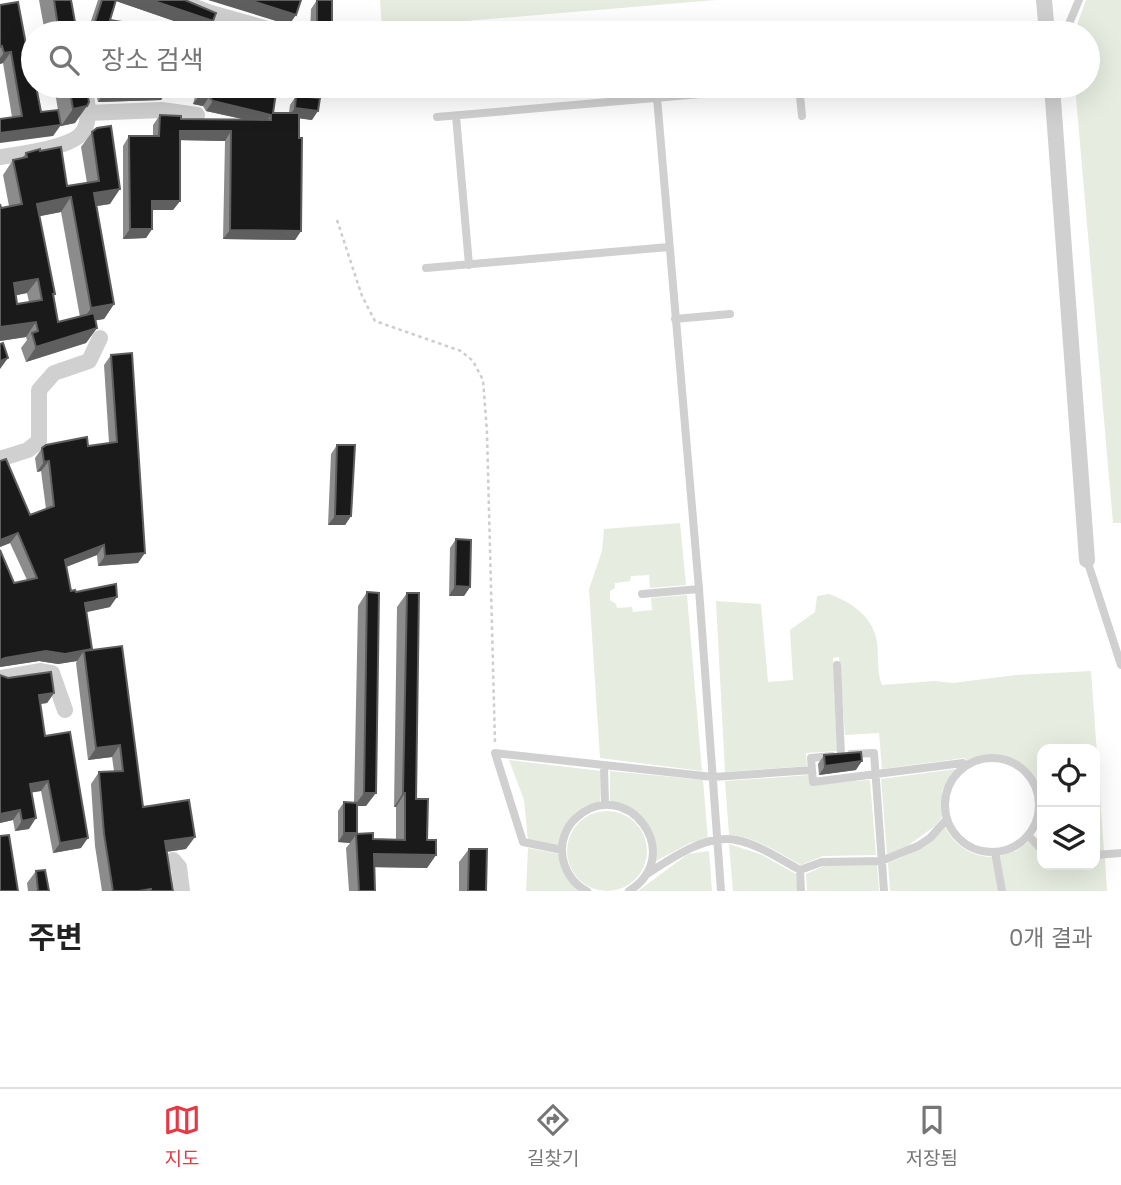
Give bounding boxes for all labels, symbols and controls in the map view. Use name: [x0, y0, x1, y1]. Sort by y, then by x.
search box: [21, 21, 1100, 98]
icon: search: [45, 41, 83, 79]
text: 장소 검색: [101, 42, 204, 78]
map controls: [1037, 744, 1100, 870]
button: locate: [1037, 744, 1100, 807]
button: layers: [1037, 807, 1100, 870]
text: 주변: [28, 916, 83, 959]
text: 0개 결과: [1009, 922, 1093, 954]
tab: 지도: [163, 1101, 201, 1173]
tab: 길찾기: [527, 1101, 580, 1173]
tab: 저장됨: [906, 1101, 958, 1173]

